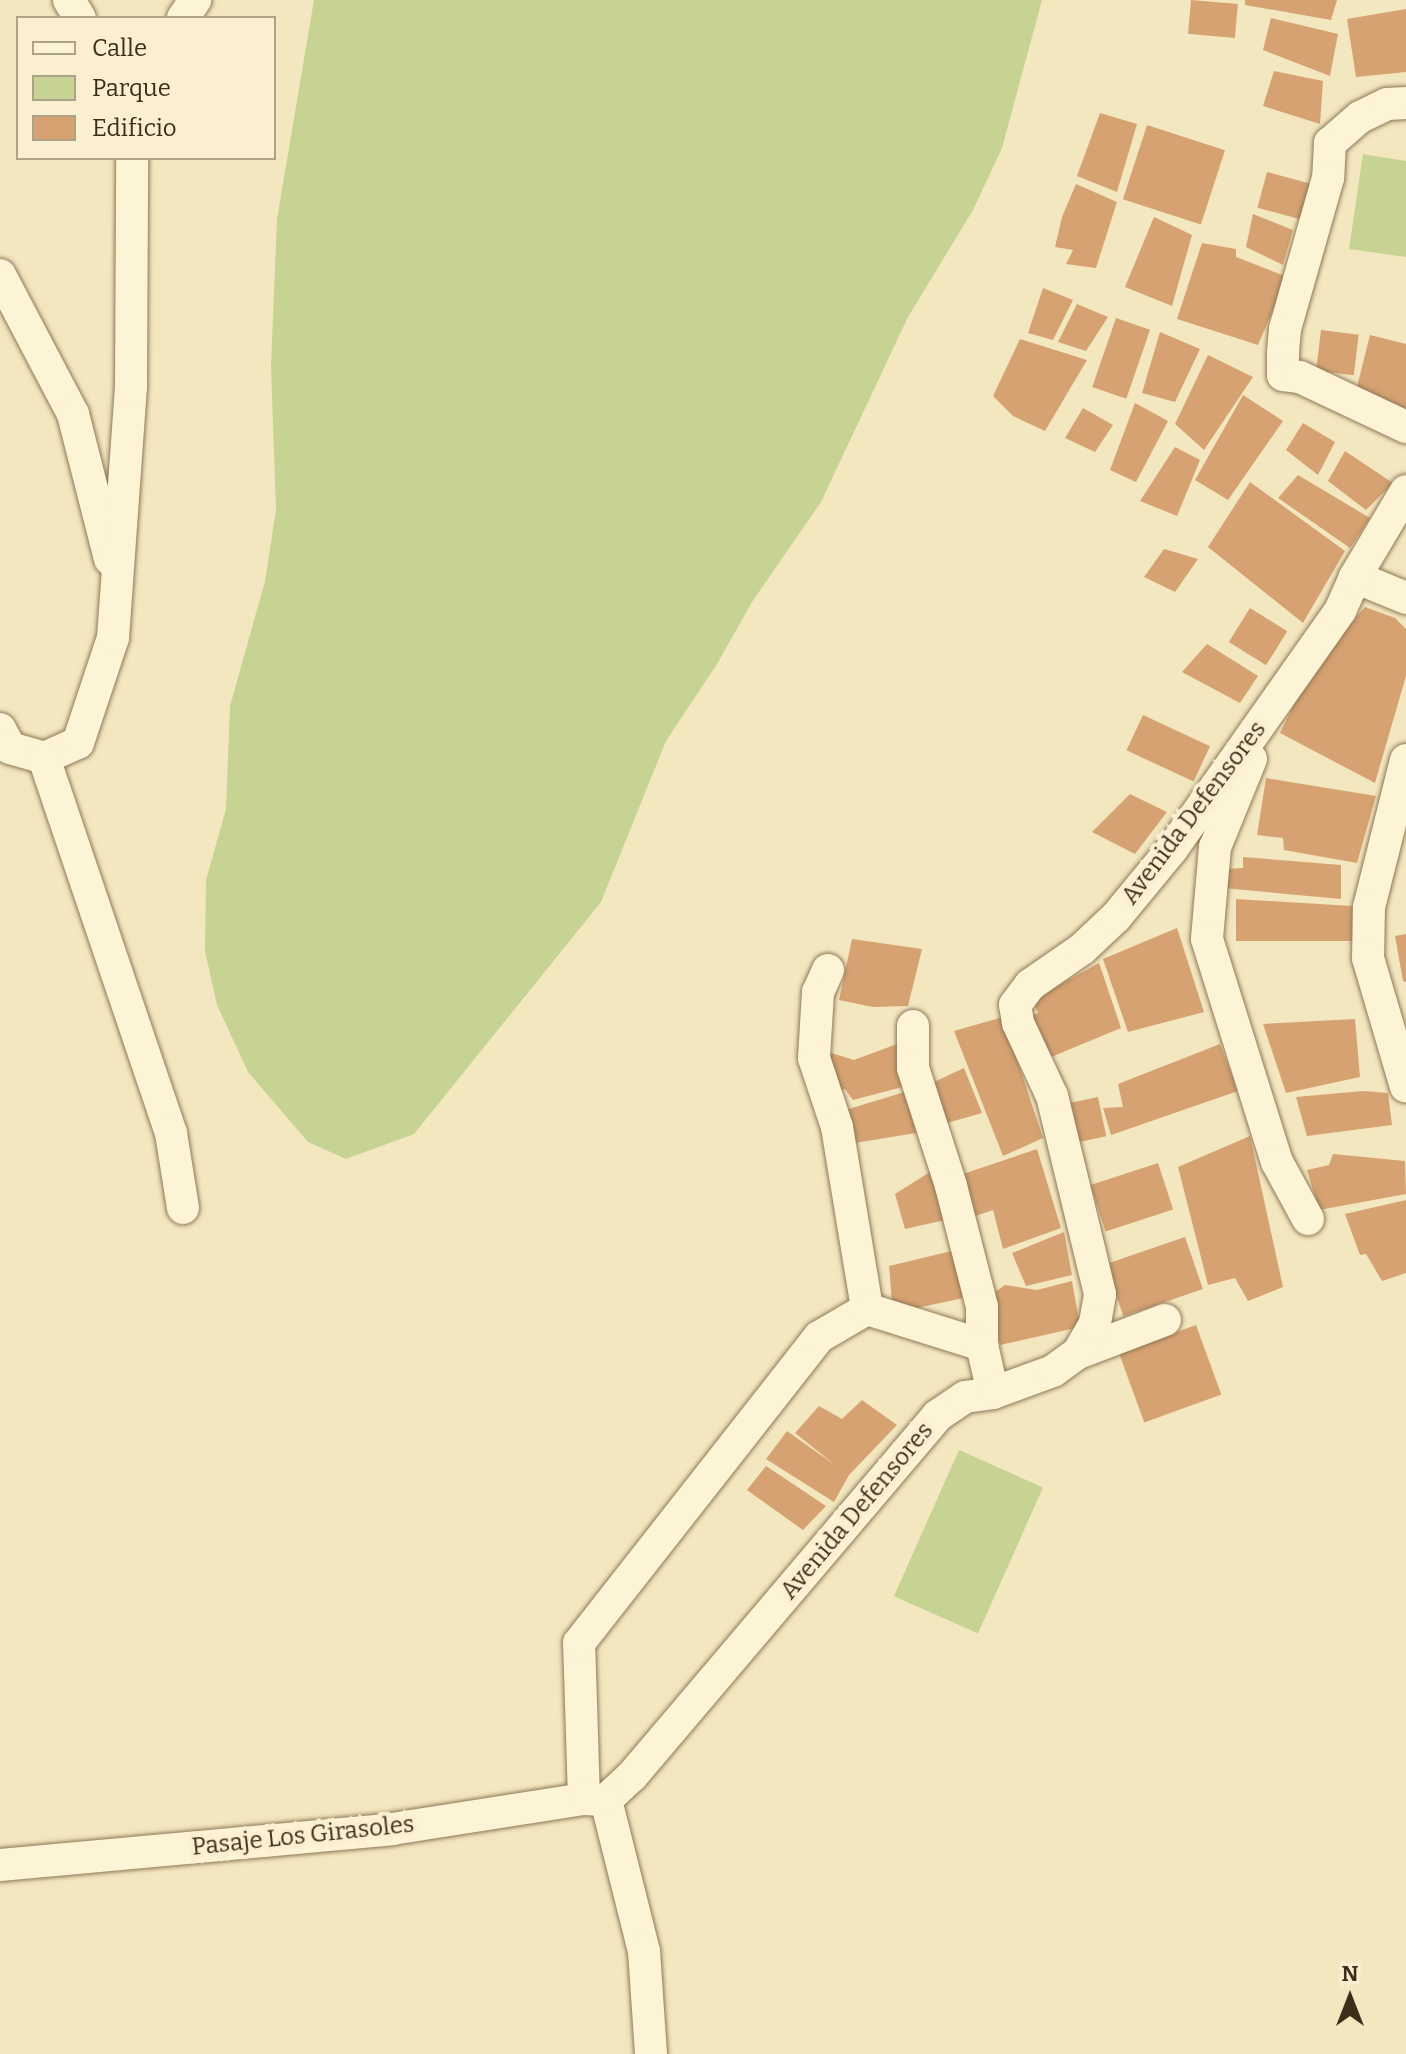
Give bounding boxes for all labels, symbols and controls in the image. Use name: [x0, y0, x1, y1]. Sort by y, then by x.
legend: [16, 16, 276, 160]
text: Calle: [92, 34, 147, 62]
text: Parque: [92, 74, 171, 102]
text: Edificio: [92, 114, 177, 142]
street label: Avenida Defensores: [1116, 716, 1272, 910]
street label: Avenida Defensores: [775, 1417, 939, 1605]
street label: Pasaje Los Girasoles: [190, 1810, 416, 1862]
north arrow: [1310, 1958, 1390, 2038]
text: N: [1342, 1960, 1358, 1987]

